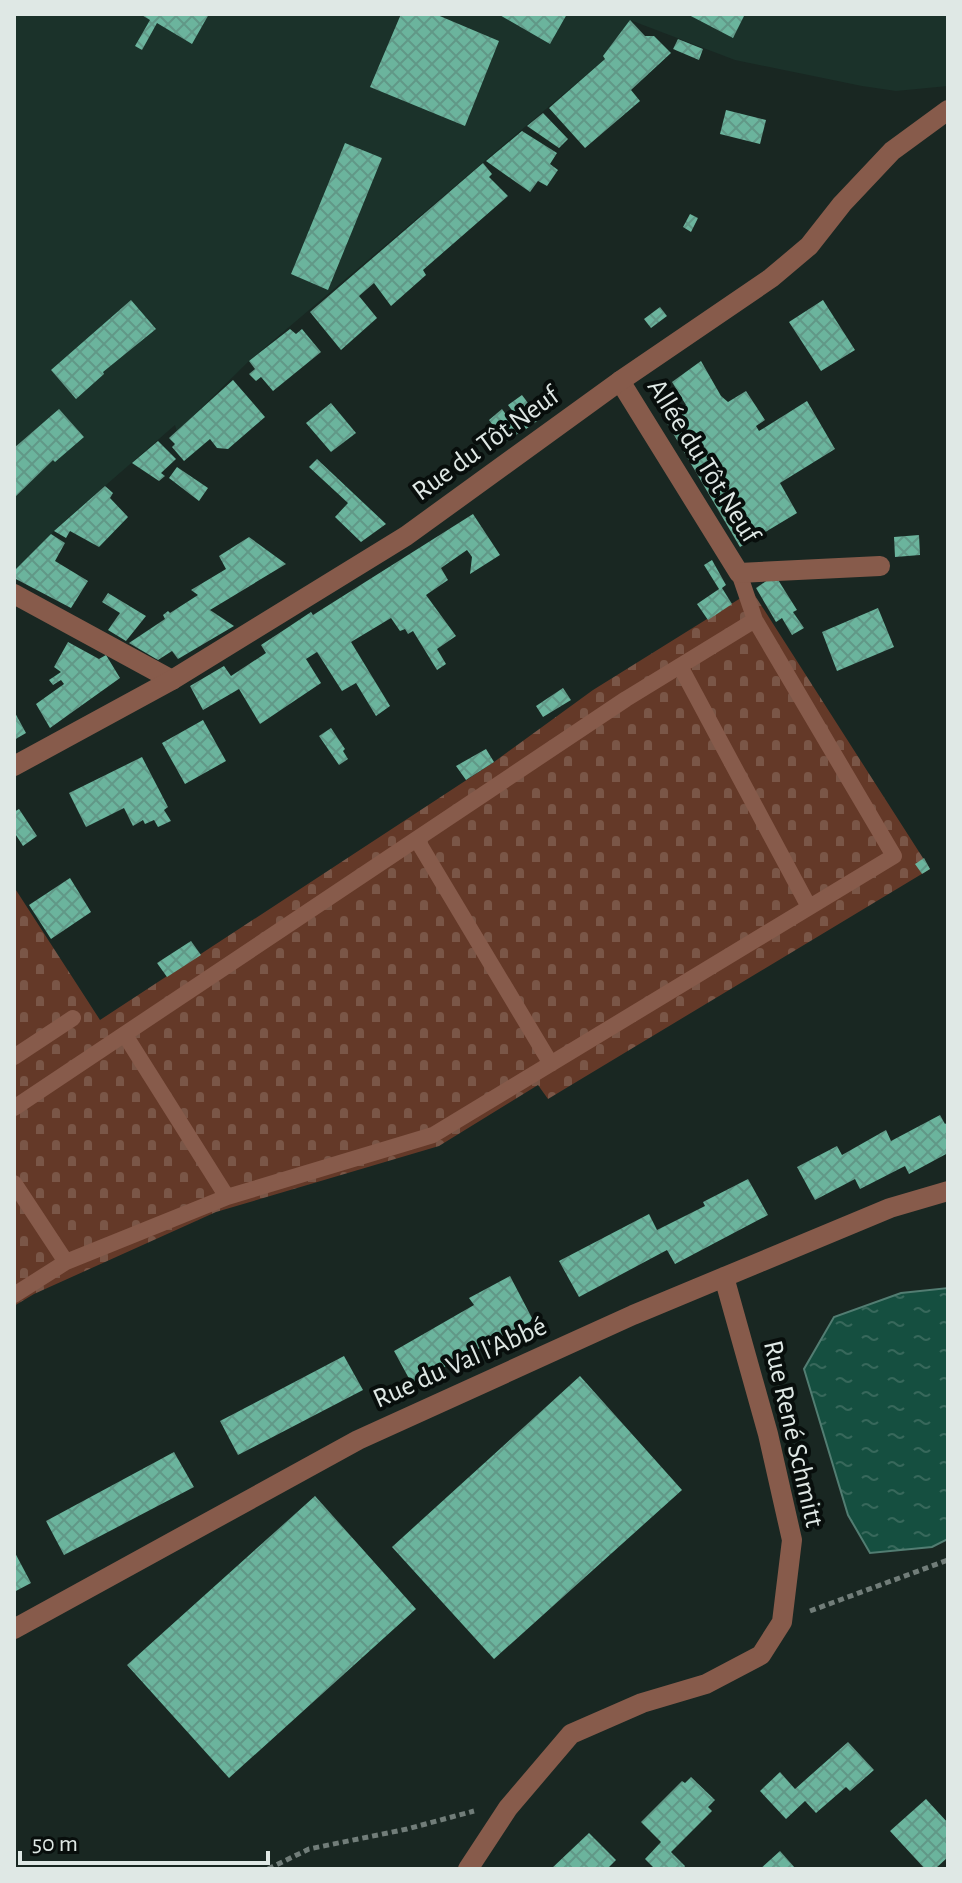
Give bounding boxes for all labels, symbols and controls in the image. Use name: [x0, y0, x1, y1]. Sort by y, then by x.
street label: Allée du Tôt Neuf: [642, 374, 765, 549]
street label: Rue du Tôt Neuf: [408, 381, 566, 506]
street label: Rue du Val l'Abbé: [369, 1312, 551, 1414]
street label: Rue René Schmitt: [758, 1338, 828, 1530]
scale bar: [20, 1815, 268, 1865]
text: 50 m: [32, 1832, 78, 1856]

